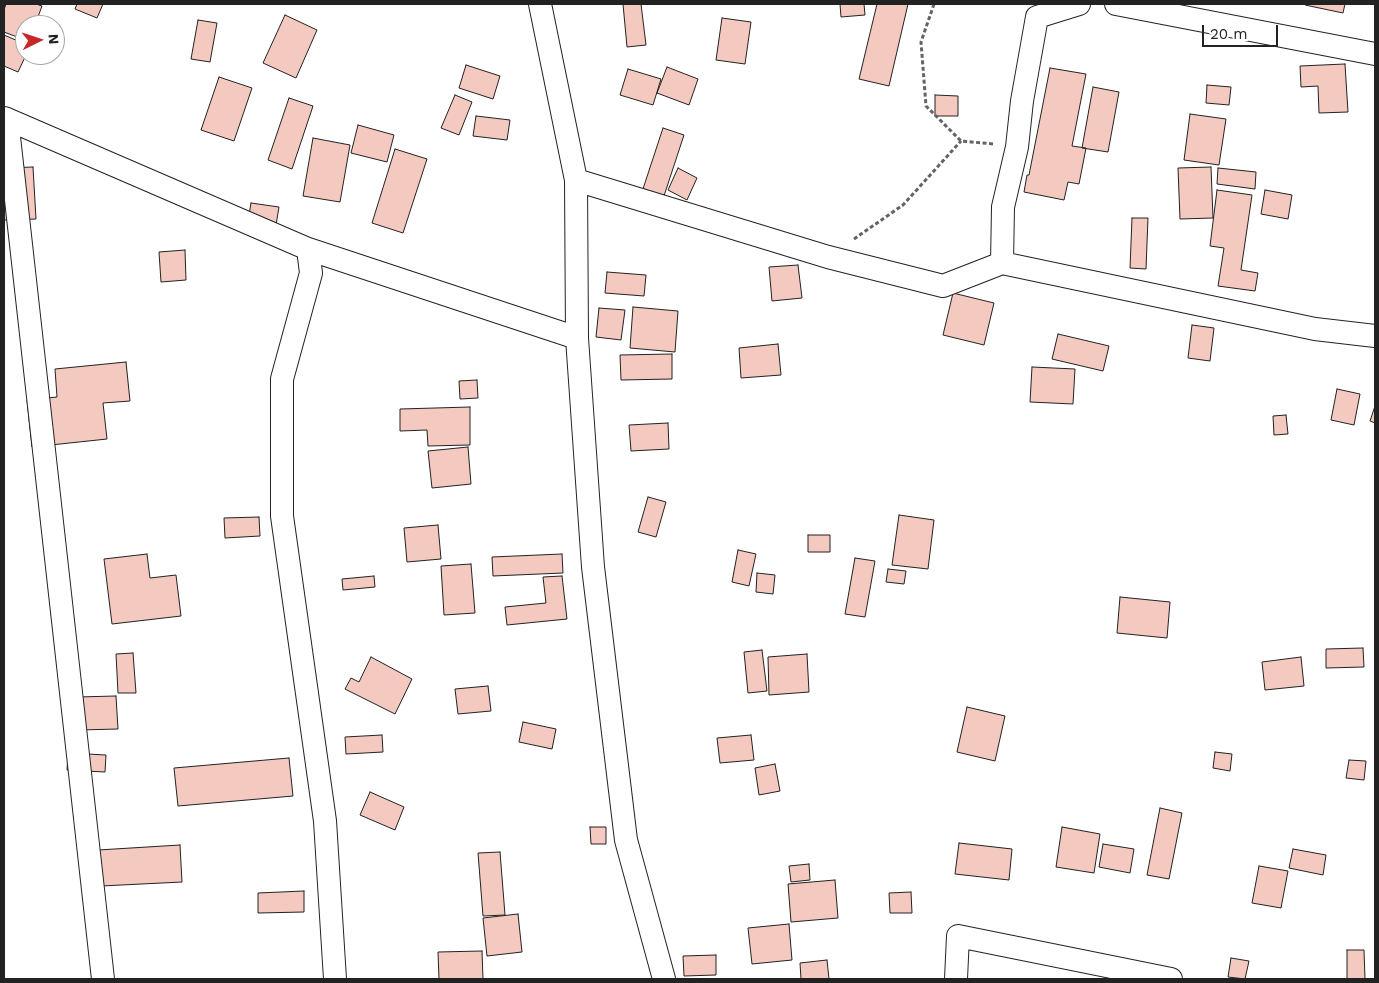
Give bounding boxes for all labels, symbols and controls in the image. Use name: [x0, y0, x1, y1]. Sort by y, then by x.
north arrow: [15, 15, 65, 65]
scale bar: [1204, 15, 1280, 47]
text: 20 m: [1210, 25, 1248, 43]
text: N: [46, 33, 62, 45]

